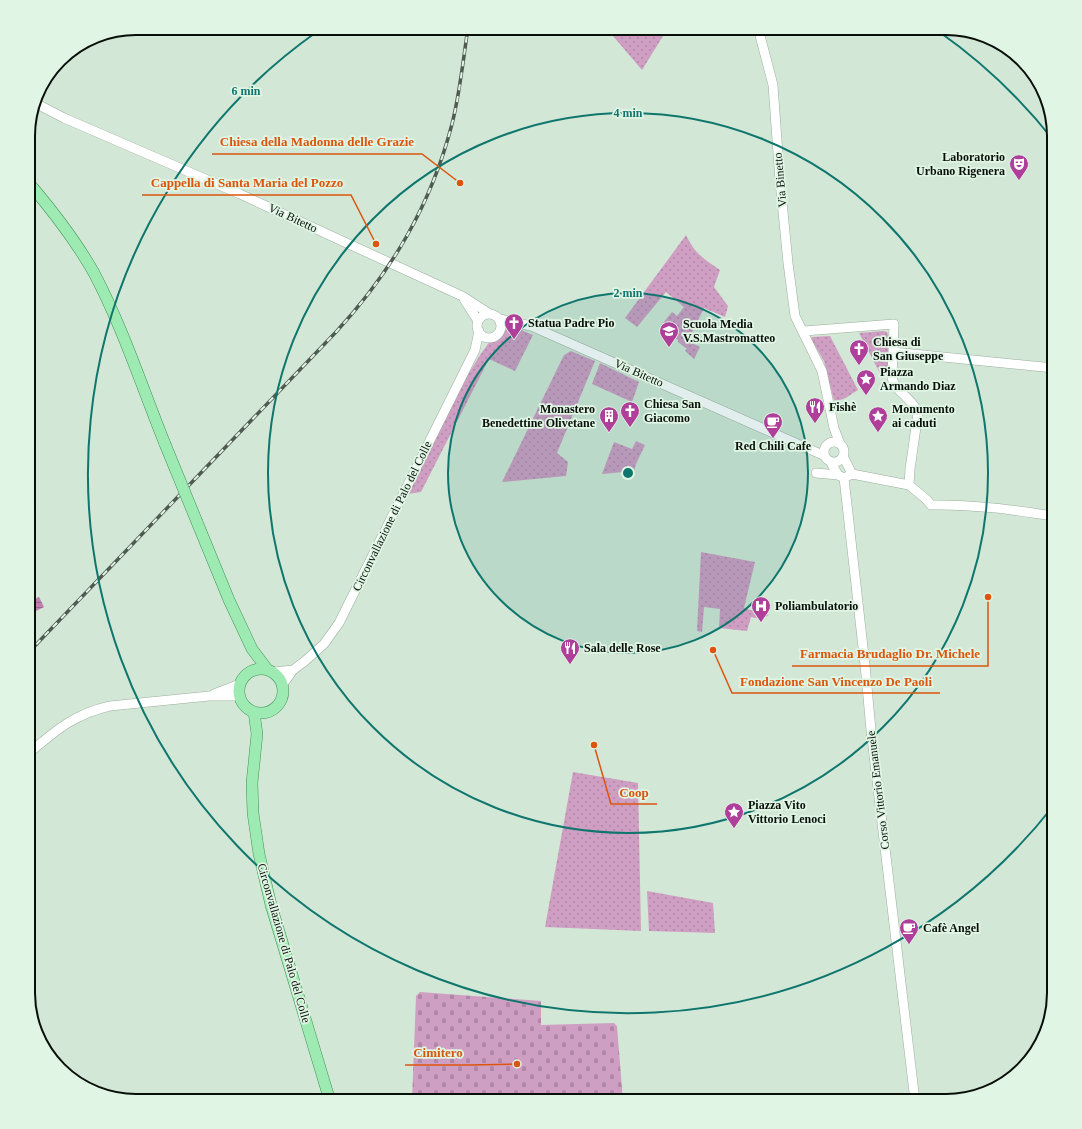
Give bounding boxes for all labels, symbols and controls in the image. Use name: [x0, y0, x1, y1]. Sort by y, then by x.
text: 6 min: [231, 84, 261, 98]
text: 4 min: [613, 106, 643, 120]
callout: Chiesa della Madonna delle Grazie: [212, 129, 422, 154]
text: Chiesa della Madonna delle Grazie: [220, 134, 414, 149]
place label: Laboratorio Urbano Rigenera: [916, 150, 1005, 178]
street label: Via Binetto: [771, 152, 789, 208]
theatre icon: Laboratorio Urbano Rigenera: [1008, 153, 1030, 181]
callout: Cappella di Santa Maria del Pozzo: [142, 170, 351, 195]
text: Cappella di Santa Maria del Pozzo: [151, 175, 343, 190]
street label: Via Bitetto: [266, 201, 320, 235]
text: 2 min: [613, 286, 643, 300]
church icon: Statua Padre Pio: [503, 312, 525, 340]
place label: Statua Padre Pio: [528, 316, 614, 330]
place label: Scuola Media V.S.Mastromatteo: [683, 317, 775, 345]
school or university icon: Scuola Media V.S.Mastromatteo: [658, 320, 680, 348]
place label: Chiesa di San Giuseppe: [873, 335, 944, 363]
church icon: Chiesa di San Giuseppe: [848, 338, 870, 366]
street label: Via Bitetto: [612, 356, 666, 390]
place label: Piazza Armando Diaz: [880, 365, 956, 393]
place icon: Piazza Armando Diaz: [855, 368, 877, 396]
restaurant icon: Fishè: [804, 396, 826, 424]
place label: Chiesa San Giacomo: [644, 397, 701, 425]
church icon: Chiesa San Giacomo: [619, 400, 641, 428]
place label: Fishè: [829, 400, 857, 414]
place label: Monastero Benedettine Olivetane: [482, 402, 596, 430]
place label: Monumento ai caduti: [892, 402, 955, 430]
building icon: Monastero Benedettine Olivetane: [598, 405, 620, 433]
place icon: Monumento ai caduti: [867, 405, 889, 433]
cafe icon: Red Chili Cafe: [762, 411, 784, 439]
street label: Circonvallazione di Palo del Colle: [349, 439, 435, 593]
place label: Red Chili Cafe: [735, 439, 812, 453]
centre of rings: [621, 466, 635, 480]
hospital icon: Poliambulatorio: [750, 595, 772, 623]
place label: Poliambulatorio: [775, 599, 858, 613]
restaurant icon: Sala delle Rose: [559, 637, 581, 665]
place label: Sala delle Rose: [584, 641, 661, 655]
callout: Farmacia Brudaglio Dr. Michele: [792, 641, 988, 666]
text: Farmacia Brudaglio Dr. Michele: [800, 646, 980, 661]
callout: Fondazione San Vincenzo De Paoli: [732, 668, 940, 693]
text: Fondazione San Vincenzo De Paoli: [740, 674, 932, 689]
street label: Corso Vittorio Emanuele: [864, 730, 892, 850]
callout: Coop: [611, 779, 657, 804]
text: Coop: [619, 785, 649, 800]
place label: Piazza Vito Vittorio Lenoci: [748, 798, 827, 826]
place icon: Piazza Vito Vittorio Lenoci: [723, 801, 745, 829]
street label: Circonvallazione di Palo del Colle: [254, 862, 314, 1024]
cafe icon: Cafè Angel: [898, 917, 920, 945]
place label: Cafè Angel: [923, 921, 980, 935]
callout: Cimitero: [405, 1040, 470, 1065]
text: Cimitero: [413, 1045, 463, 1060]

